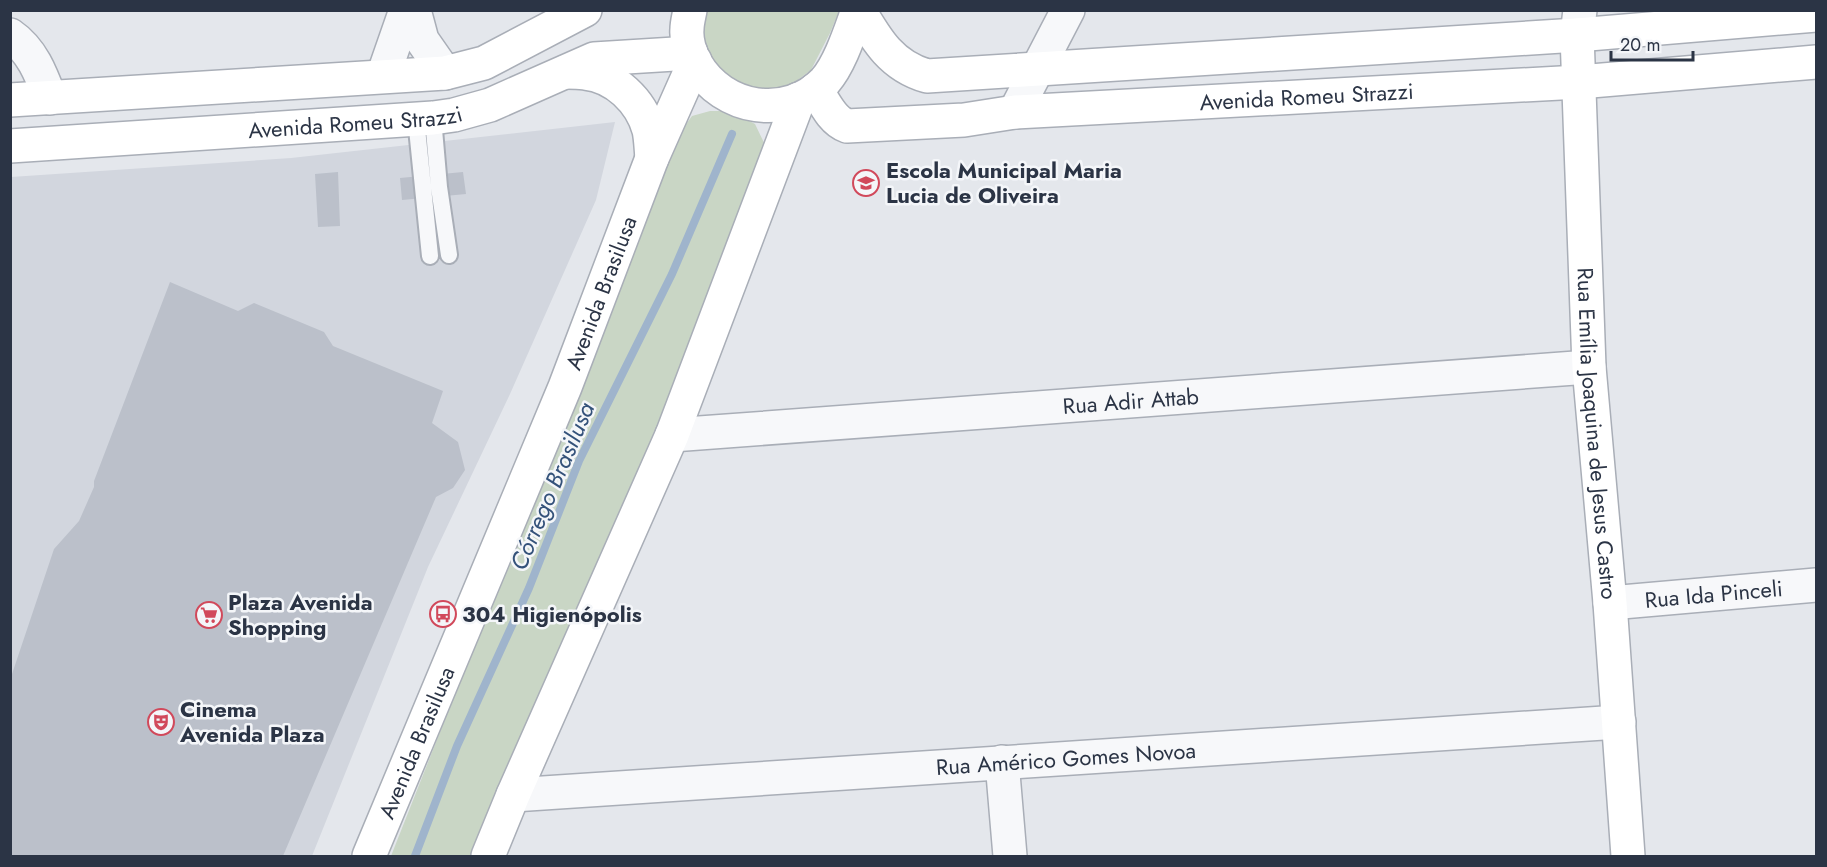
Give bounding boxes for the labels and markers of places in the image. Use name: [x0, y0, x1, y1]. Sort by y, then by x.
place label: Escola Municipal Maria Lucia de Oliveira: [886, 154, 1122, 211]
school or university icon: Escola Municipal Maria Lucia de Oliveira: [851, 168, 881, 198]
place label: Plaza Avenida Shopping: [228, 586, 373, 643]
place label: 304 Higienópolis: [462, 598, 642, 630]
bus stop icon: 304 Higienópolis: [428, 599, 458, 629]
supermarket icon: Plaza Avenida Shopping: [194, 600, 224, 630]
place label: Cinema Avenida Plaza: [179, 693, 325, 750]
theatre icon: Cinema Avenida Plaza: [146, 707, 176, 737]

